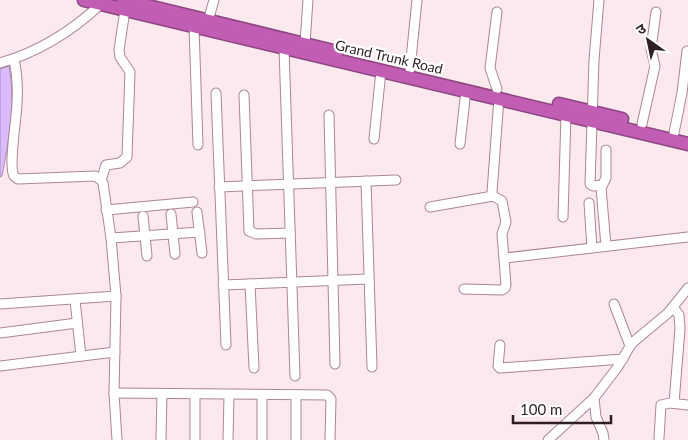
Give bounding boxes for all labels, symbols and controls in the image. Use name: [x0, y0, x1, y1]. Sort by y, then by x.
north arrow: [623, 15, 673, 65]
text: उ: [633, 19, 649, 38]
street label: Grand Trunk Road: [334, 36, 445, 77]
scale bar: [513, 392, 610, 424]
text: 100 m: [520, 400, 562, 418]

